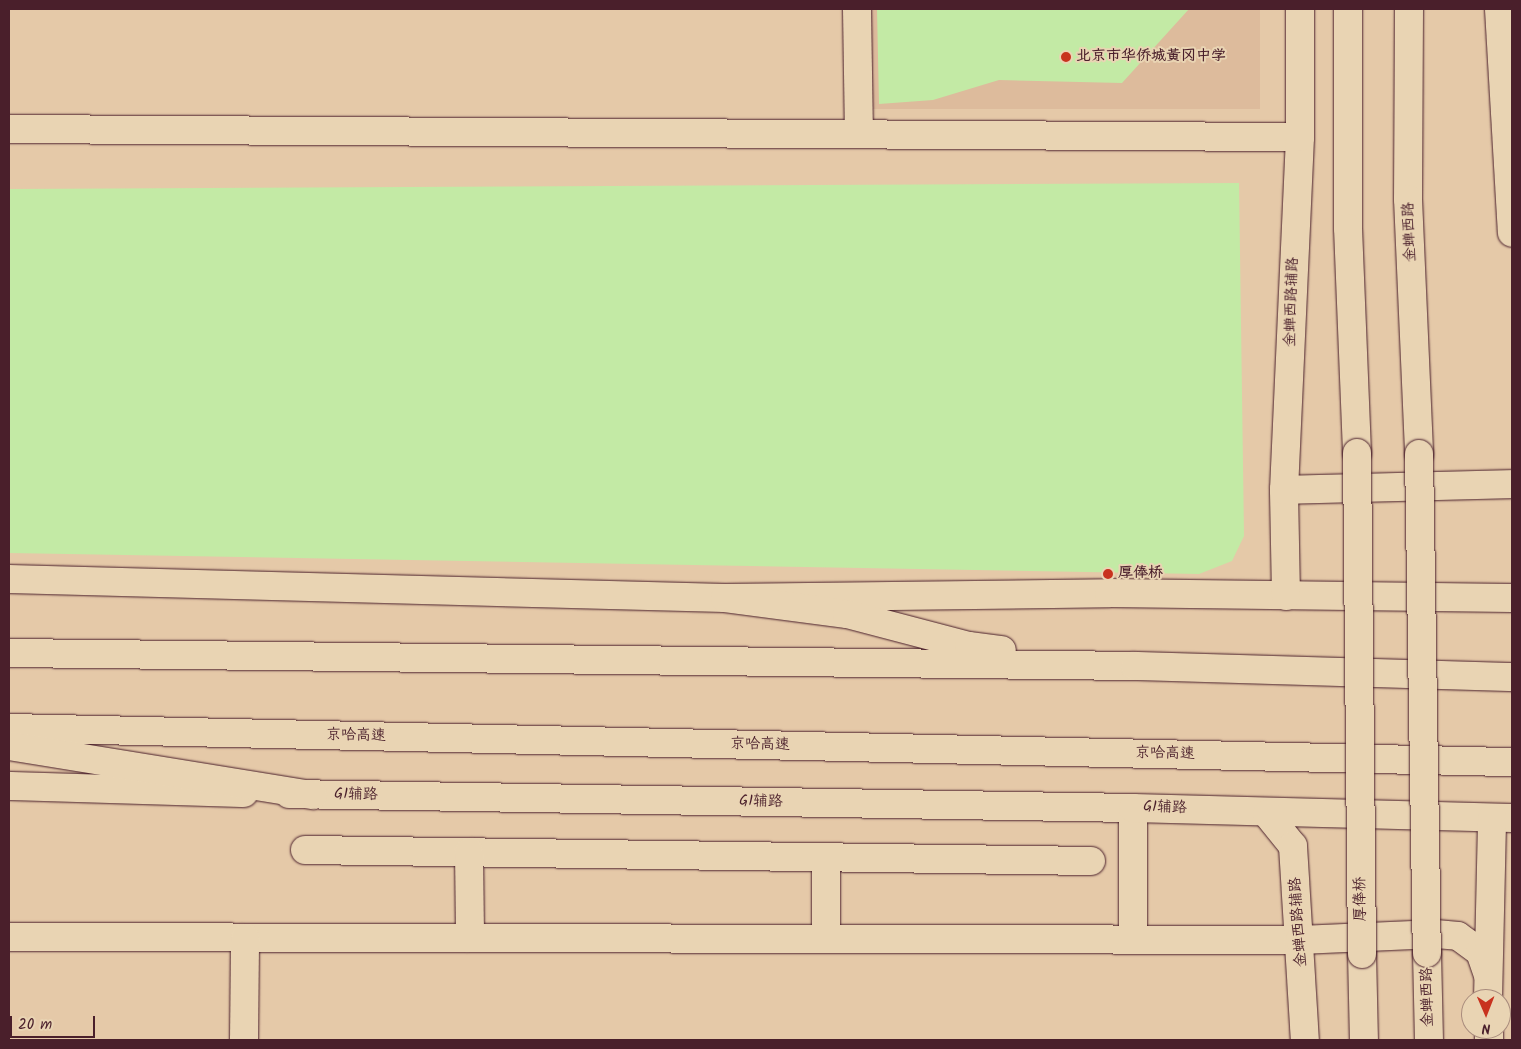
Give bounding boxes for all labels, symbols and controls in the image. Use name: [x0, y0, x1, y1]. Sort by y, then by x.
place label: 北京市华侨城黄冈中学: [1076, 48, 1226, 66]
marker: 北京市华侨城黄冈中学: [1060, 51, 1072, 63]
street label: 金蝉西路: [1400, 202, 1420, 262]
street label: 金蝉西路辅路: [1281, 257, 1303, 347]
place label: 厚俸桥: [1118, 565, 1163, 583]
marker: 厚俸桥: [1102, 568, 1114, 580]
street label: 京哈高速: [326, 726, 386, 746]
street label: 京哈高速: [730, 735, 790, 755]
street label: 京哈高速: [1135, 744, 1195, 764]
street label: G1辅路: [334, 786, 378, 804]
street label: G1辅路: [739, 793, 783, 811]
street label: G1辅路: [1143, 798, 1187, 818]
street label: 金蝉西路辅路: [1287, 876, 1311, 968]
street label: 厚俸桥: [1352, 876, 1370, 922]
street label: 金蝉西路: [1418, 967, 1438, 1027]
north arrow: [1461, 989, 1511, 1039]
scale bar: [12, 1006, 98, 1038]
text: 20 m: [18, 1013, 52, 1037]
text: N: [1482, 1017, 1491, 1039]

